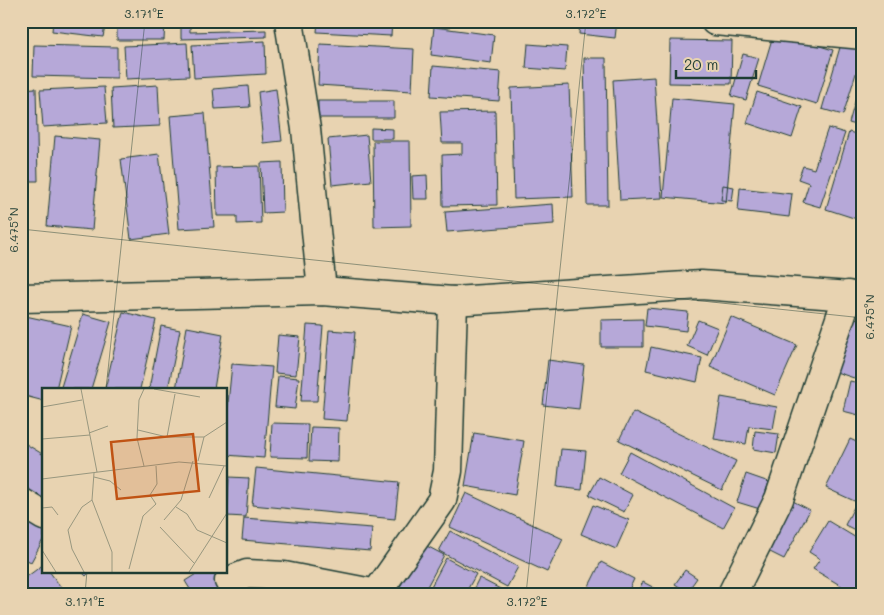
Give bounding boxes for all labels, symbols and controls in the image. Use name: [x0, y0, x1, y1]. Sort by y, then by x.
text: 3.171°E: [124, 5, 164, 21]
text: 3.172°E: [566, 5, 607, 21]
scale bar: [676, 48, 756, 80]
text: 20 m: [684, 54, 718, 74]
text: 6.475°N: [5, 208, 21, 253]
text: 6.475°N: [861, 295, 877, 340]
inset map: [42, 388, 228, 572]
text: 3.171°E: [65, 593, 105, 609]
text: 3.172°E: [507, 593, 548, 609]

